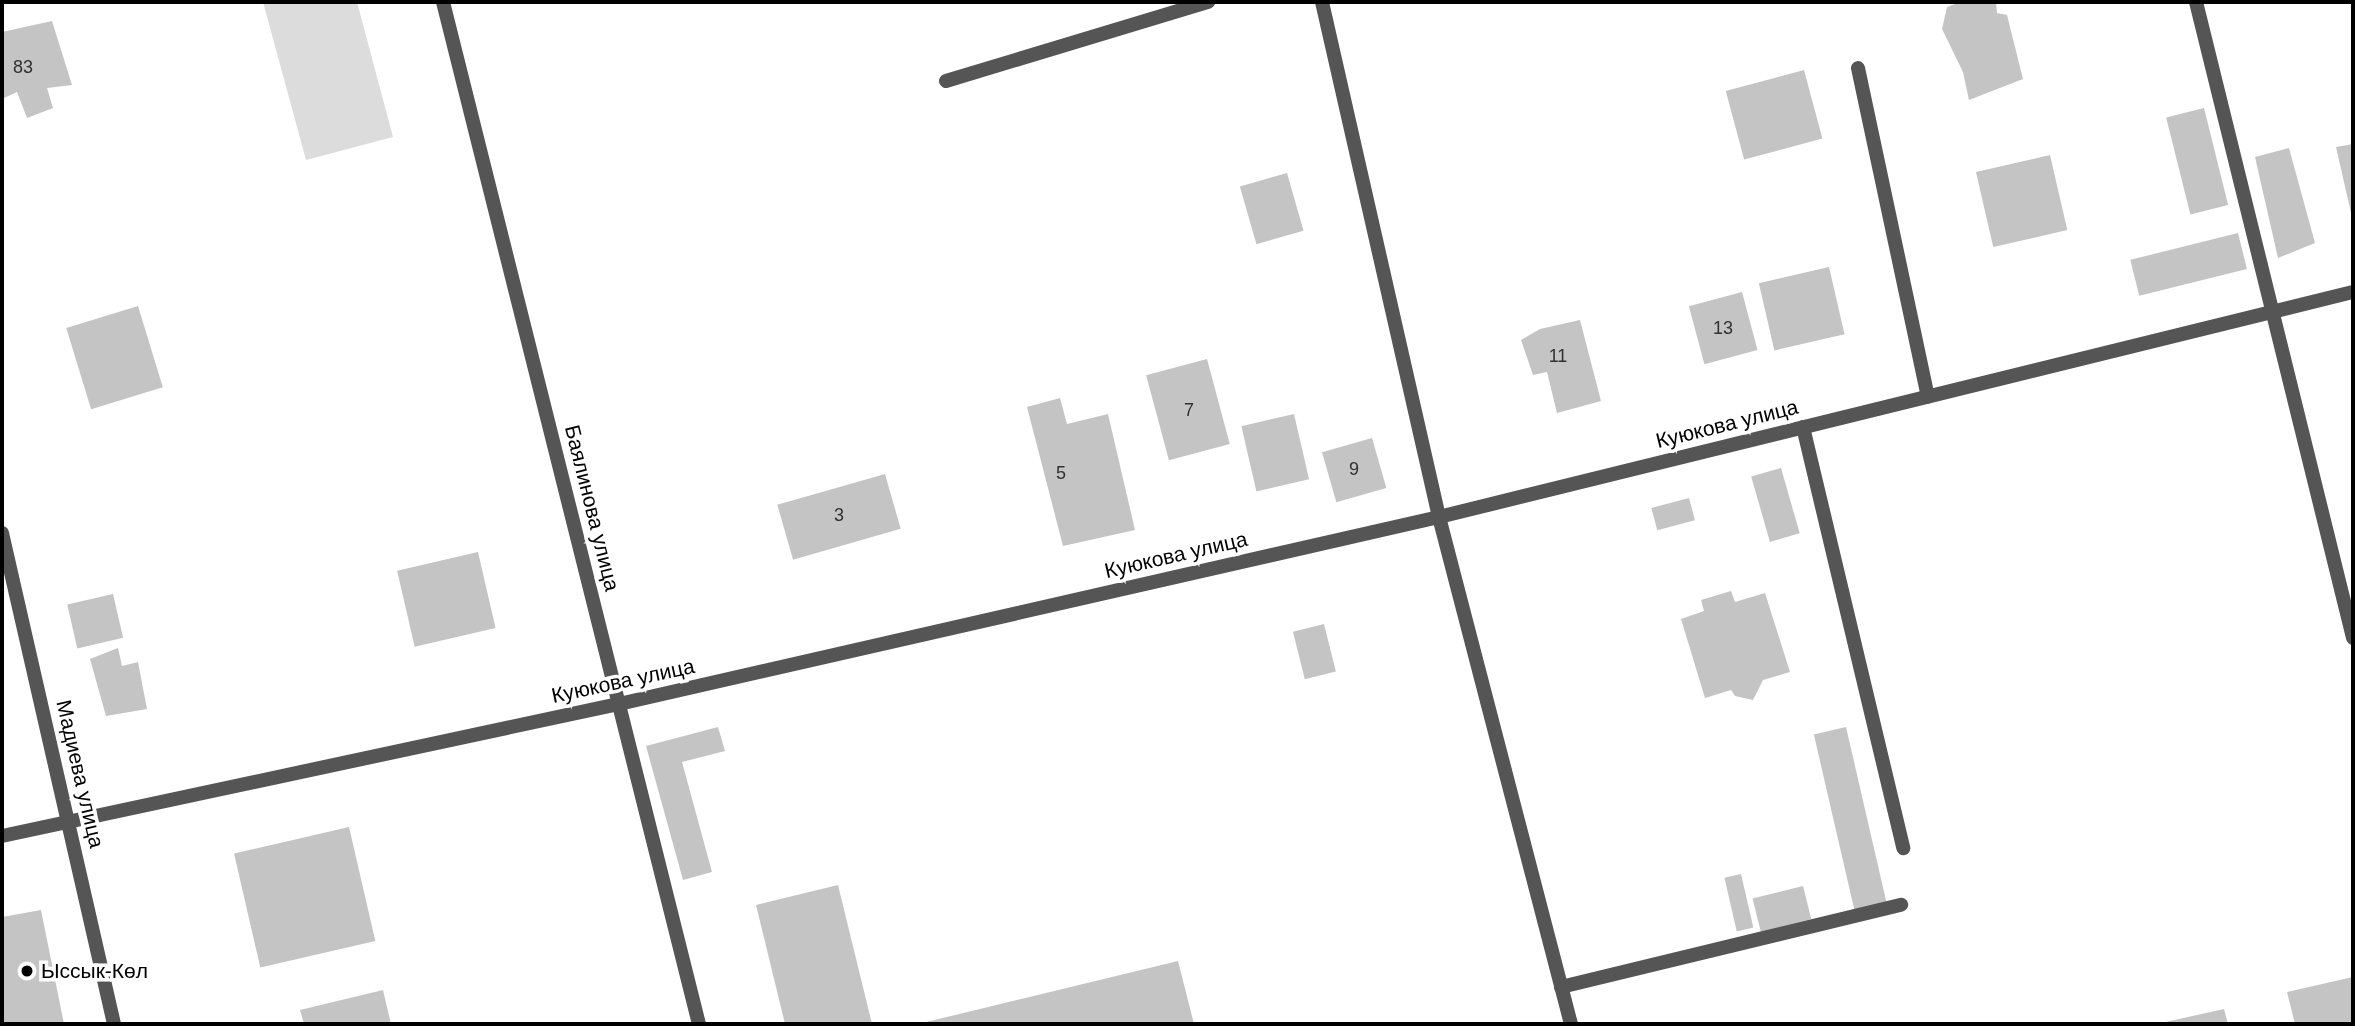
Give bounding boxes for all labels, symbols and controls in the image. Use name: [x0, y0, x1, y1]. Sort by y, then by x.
house number: 83: [13, 56, 33, 78]
house number: 13: [1713, 317, 1733, 339]
house number: 11: [1549, 345, 1567, 367]
street label: Куюкова улица: [1653, 394, 1801, 454]
house number: 7: [1184, 399, 1194, 421]
street label: Баялинова улица: [559, 422, 625, 594]
house number: 9: [1349, 458, 1359, 480]
house number: 5: [1056, 462, 1066, 484]
house number: 3: [834, 504, 844, 526]
street label: Куюкова улица: [1102, 526, 1250, 584]
street label: Куюкова улица: [549, 654, 697, 708]
street label: Мадиева улица: [51, 697, 109, 851]
place label: Ыссык-Көл: [41, 958, 148, 984]
marker: Ыссык-Көл: [19, 963, 35, 979]

